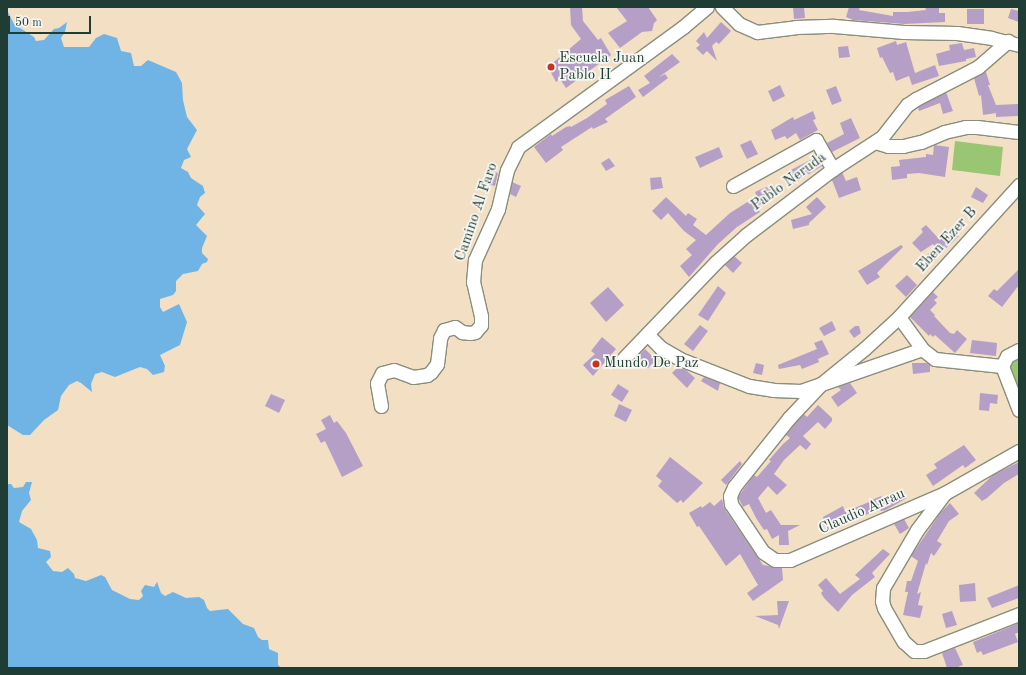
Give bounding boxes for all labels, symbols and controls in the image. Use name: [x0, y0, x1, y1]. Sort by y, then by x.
scale bar: [10, 8, 93, 34]
text: 50 m: [15, 17, 42, 29]
place label: Escuela Juan Pablo II: [559, 49, 645, 84]
marker: Escuela Juan Pablo II: [546, 62, 556, 72]
street label: Pablo Neruda: [748, 149, 830, 215]
street label: Camino Al Faro: [452, 160, 502, 264]
street label: Eben Ezer B: [913, 204, 981, 276]
place label: Mundo De Paz: [604, 355, 698, 373]
marker: Mundo De Paz: [591, 359, 601, 369]
street label: Claudio Arrau: [816, 485, 908, 539]

